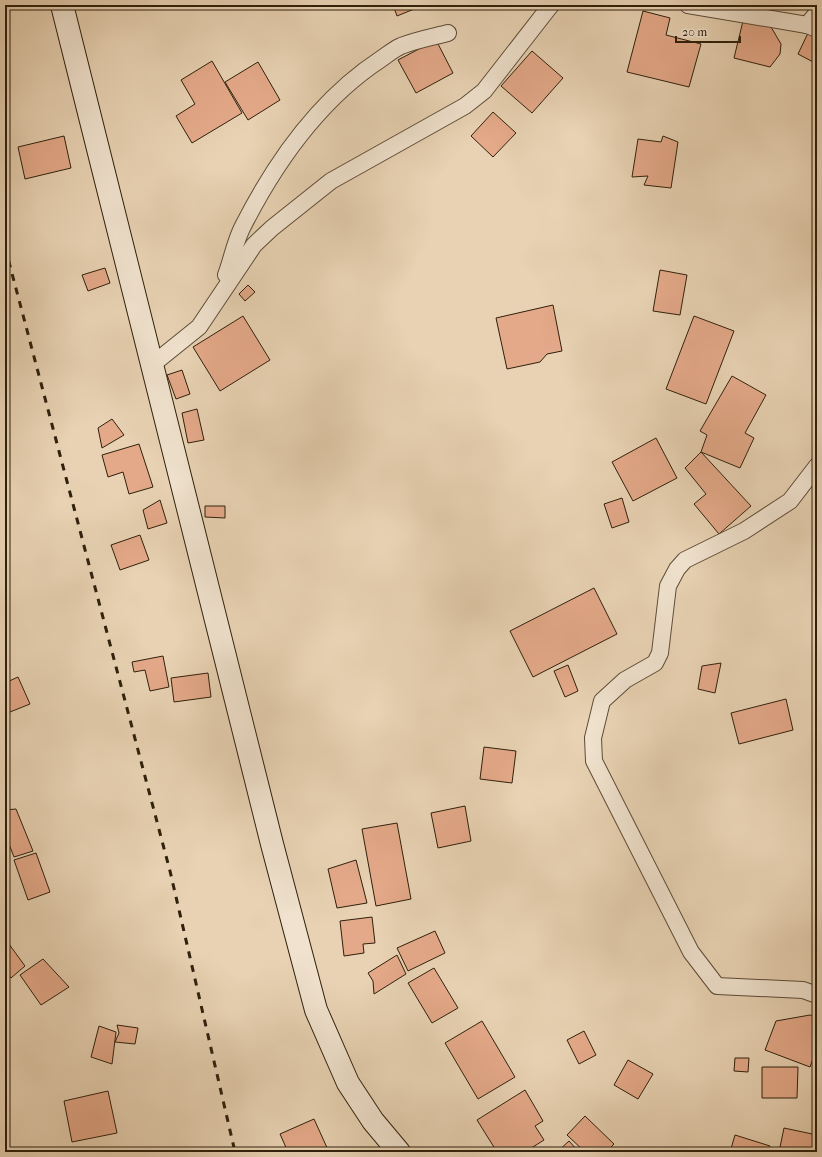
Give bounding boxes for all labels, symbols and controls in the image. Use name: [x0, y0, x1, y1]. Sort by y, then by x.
scale bar: [676, 18, 740, 44]
text: 20 m: [682, 25, 707, 39]

